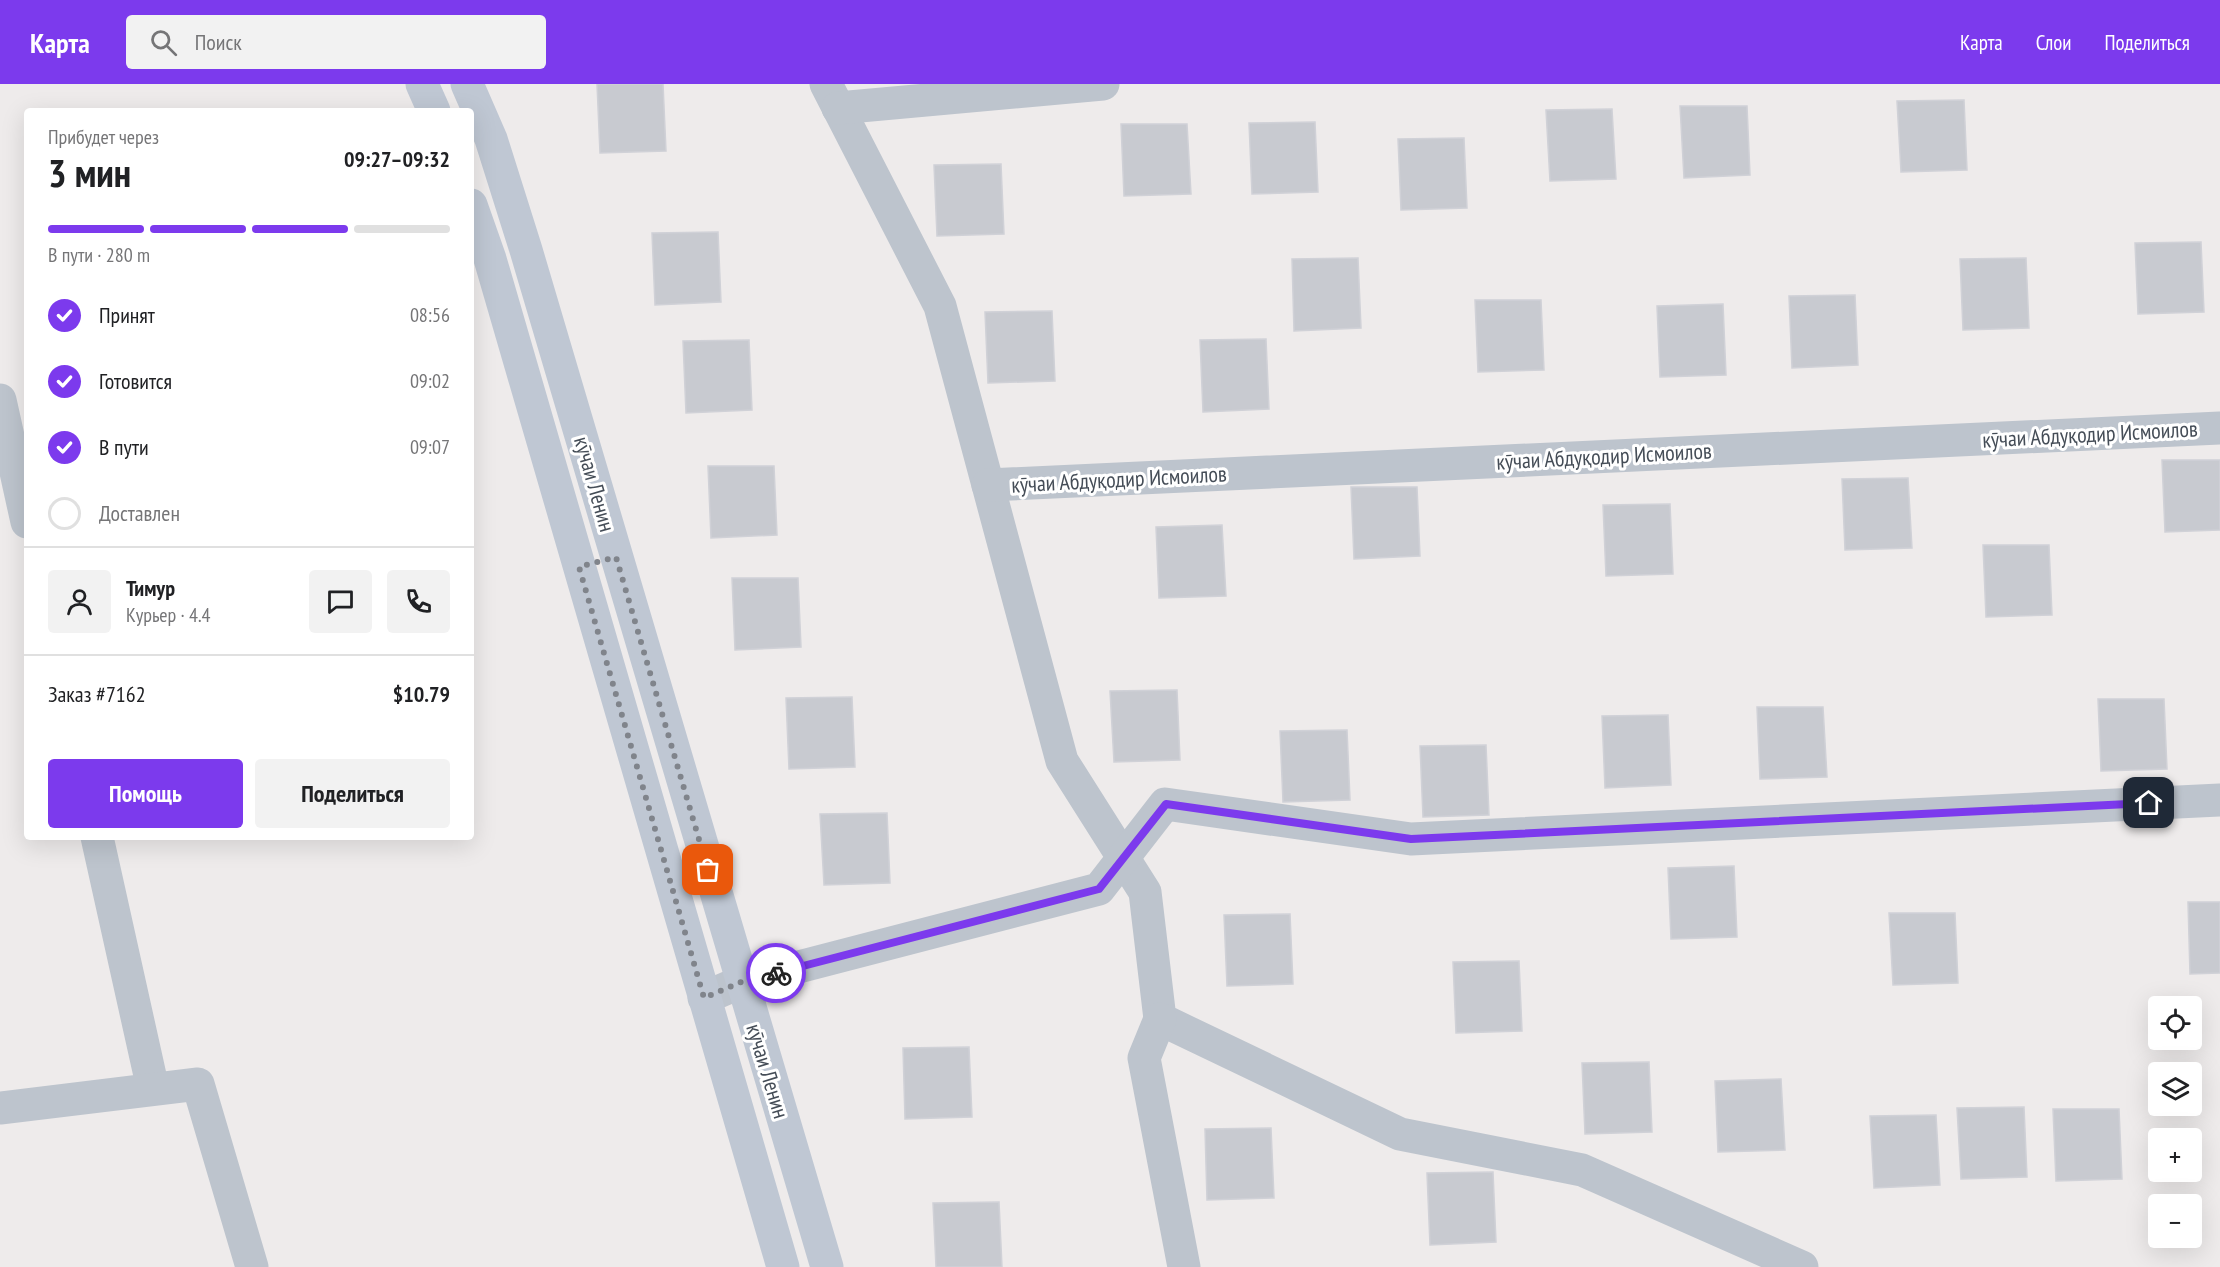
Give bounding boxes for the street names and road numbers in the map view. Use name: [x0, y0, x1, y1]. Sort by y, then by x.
street label: кӯчаи Абдуқодир Исмоилов: [1982, 414, 2198, 454]
street label: кӯчаи Ленин: [568, 433, 622, 535]
street label: кӯчаи Абдуқодир Исмоилов: [1496, 436, 1712, 476]
street label: кӯчаи Абдуқодир Исмоилов: [1011, 459, 1227, 499]
street label: кӯчаи Ленин: [740, 1020, 796, 1122]

